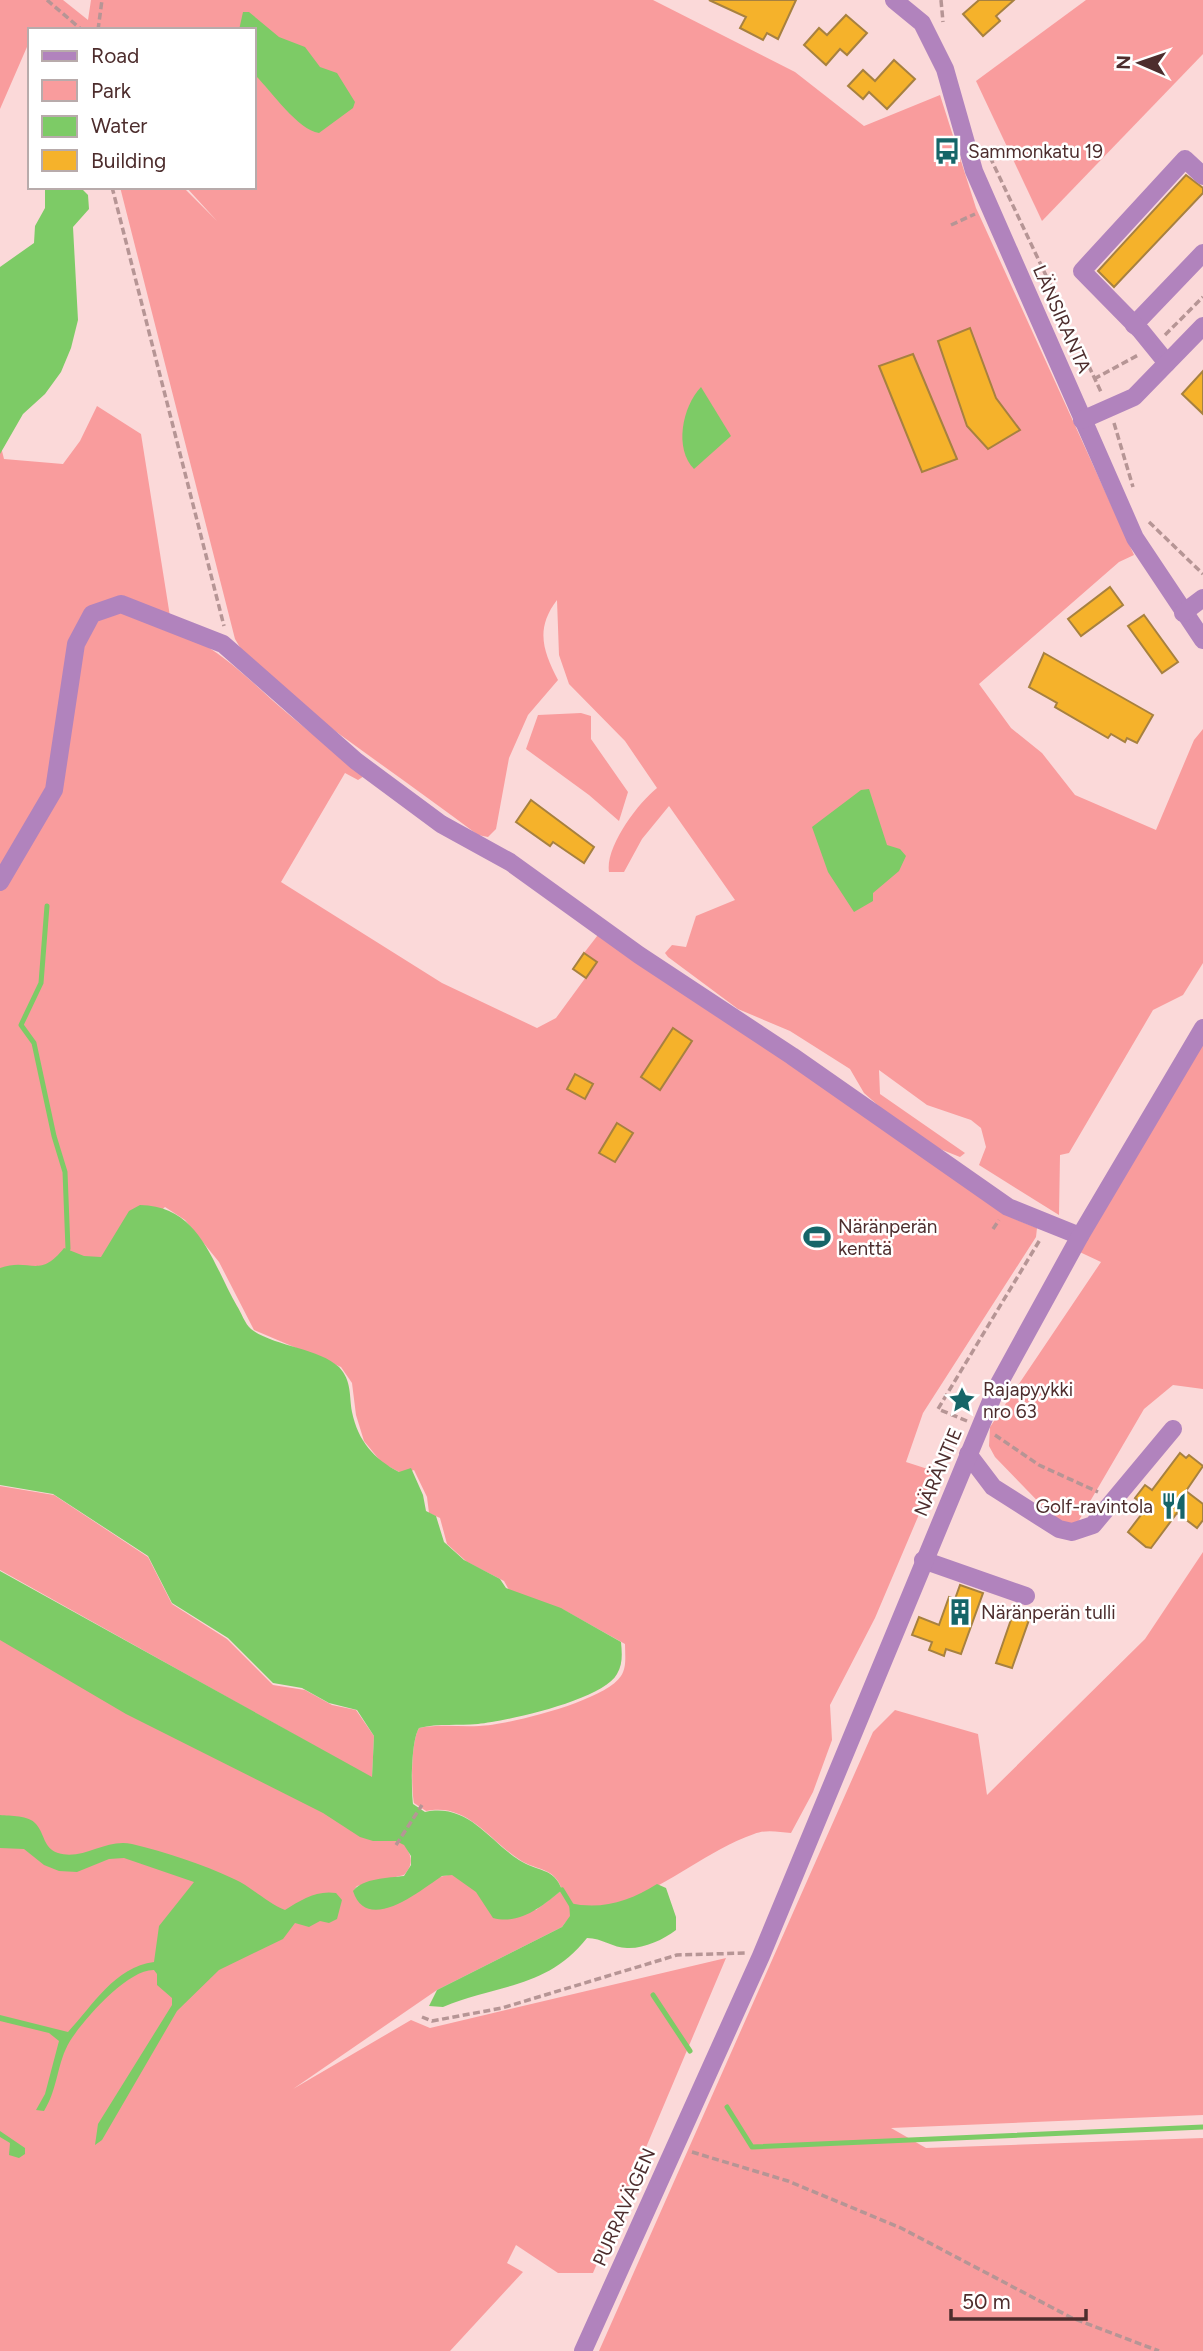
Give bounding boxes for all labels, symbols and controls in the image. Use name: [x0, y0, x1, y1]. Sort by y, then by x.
legend: [28, 28, 256, 189]
north arrow: [1105, 28, 1175, 98]
text: Road: [91, 43, 139, 68]
text: N: [1112, 55, 1135, 70]
text: Park: [91, 78, 132, 103]
text: Water: [91, 113, 147, 138]
bus stop icon: Sammonkatu 19: [932, 136, 962, 166]
place label: Sammonkatu 19: [968, 140, 1103, 163]
text: Building: [91, 148, 166, 173]
street label: LÄNSIRANTA: [1028, 261, 1096, 377]
place label: Näränperän kenttä: [838, 1215, 937, 1260]
sports icon: Näränperän kenttä: [802, 1222, 832, 1252]
place label: Rajapyykki nro 63: [983, 1378, 1073, 1423]
place icon: Rajapyykki nro 63: [947, 1385, 977, 1415]
street label: NÄRÄNTIE: [909, 1424, 967, 1520]
restaurant icon: Golf-ravintola: [1159, 1491, 1189, 1521]
place label: Golf-ravintola: [1036, 1495, 1153, 1518]
building icon: Näränperän tulli: [945, 1597, 975, 1627]
place label: Näränperän tulli: [981, 1601, 1116, 1624]
street label: PURRAVÄGEN: [588, 2144, 660, 2270]
scale bar: [951, 2278, 1086, 2322]
text: 50 m: [962, 2289, 1011, 2314]

